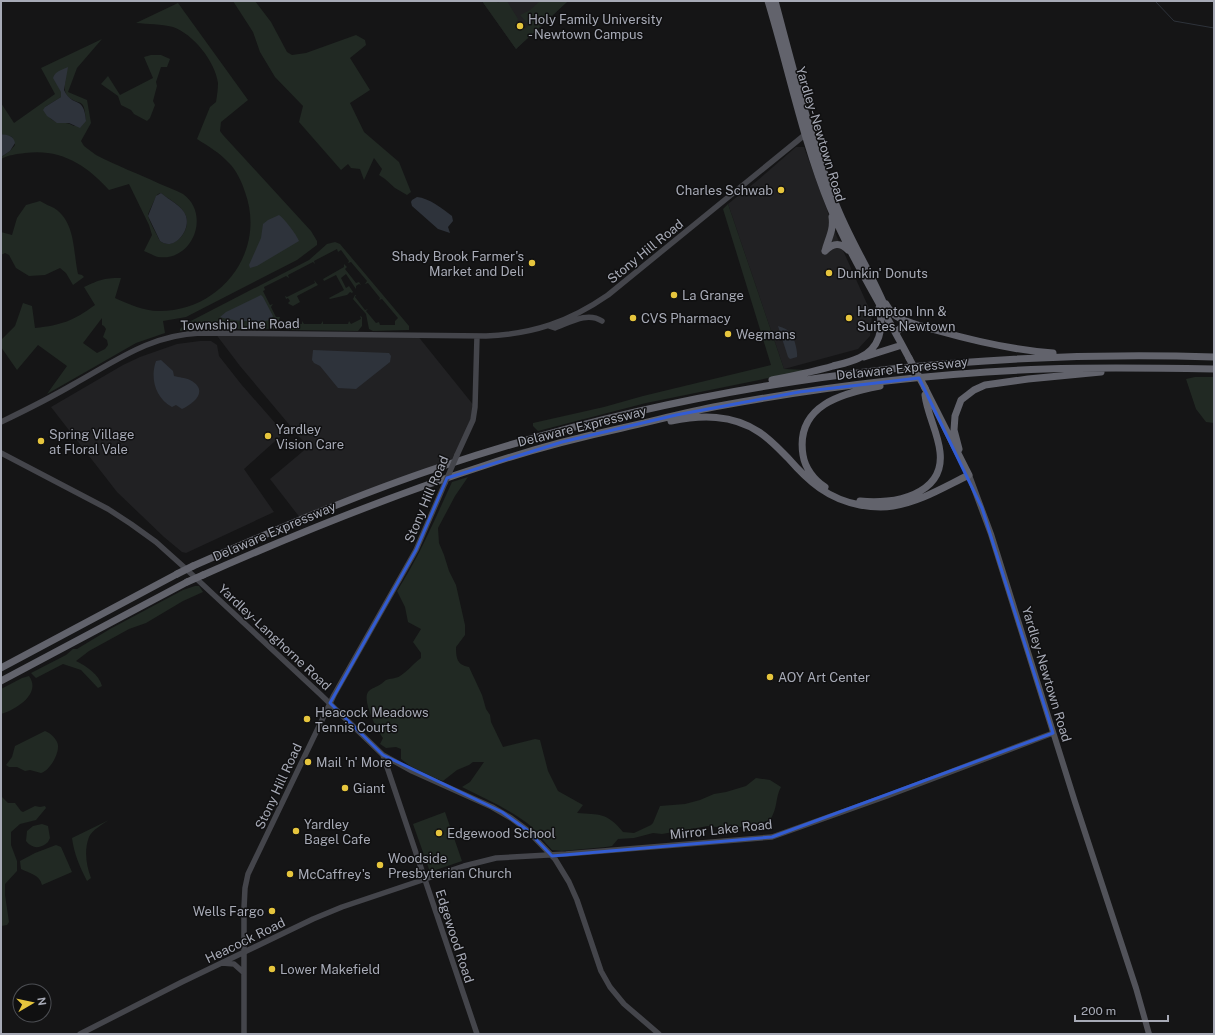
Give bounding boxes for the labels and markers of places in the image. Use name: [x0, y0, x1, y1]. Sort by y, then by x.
place label: Holy Family University - Newtown Campus: [528, 12, 663, 42]
marker: Holy Family University - Newtown Campus: [515, 21, 525, 31]
place label: Charles Schwab: [676, 183, 773, 198]
marker: Charles Schwab: [776, 185, 786, 195]
place label: Shady Brook Farmer's Market and Deli: [392, 249, 524, 279]
marker: Shady Brook Farmer's Market and Deli: [527, 258, 537, 268]
place label: Dunkin' Donuts: [837, 266, 928, 281]
marker: Dunkin' Donuts: [824, 268, 834, 278]
place label: La Grange: [682, 288, 744, 303]
marker: La Grange: [669, 290, 679, 300]
place label: Hampton Inn & Suites Newtown: [857, 304, 955, 334]
place label: CVS Pharmacy: [641, 311, 731, 326]
marker: CVS Pharmacy: [628, 313, 638, 323]
marker: Hampton Inn & Suites Newtown: [844, 313, 854, 323]
place label: Wegmans: [736, 327, 796, 342]
marker: Wegmans: [723, 329, 733, 339]
place label: Yardley Vision Care: [276, 422, 344, 452]
place label: Spring Village at Floral Vale: [49, 427, 134, 457]
marker: Yardley Vision Care: [263, 431, 273, 441]
marker: Spring Village at Floral Vale: [36, 436, 46, 446]
place label: AOY Art Center: [778, 670, 870, 685]
marker: AOY Art Center: [765, 672, 775, 682]
place label: Heacock Meadows Tennis Courts: [315, 705, 429, 735]
marker: Heacock Meadows Tennis Courts: [302, 714, 312, 724]
place label: Mail 'n' More: [316, 755, 392, 770]
marker: Mail 'n' More: [303, 757, 313, 767]
place label: Giant: [353, 781, 385, 796]
marker: Giant: [340, 783, 350, 793]
place label: Yardley Bagel Cafe: [304, 817, 371, 847]
marker: Yardley Bagel Cafe: [291, 826, 301, 836]
place label: Edgewood School: [447, 826, 555, 841]
marker: Edgewood School: [434, 828, 444, 838]
place label: Woodside Presbyterian Church: [388, 851, 512, 881]
marker: Woodside Presbyterian Church: [375, 860, 385, 870]
place label: McCaffrey's: [298, 867, 370, 882]
marker: McCaffrey's: [285, 869, 295, 879]
place label: Wells Fargo: [193, 904, 264, 919]
marker: Wells Fargo: [267, 906, 277, 916]
place label: Lower Makefield: [280, 962, 380, 977]
marker: Lower Makefield: [267, 964, 277, 974]

